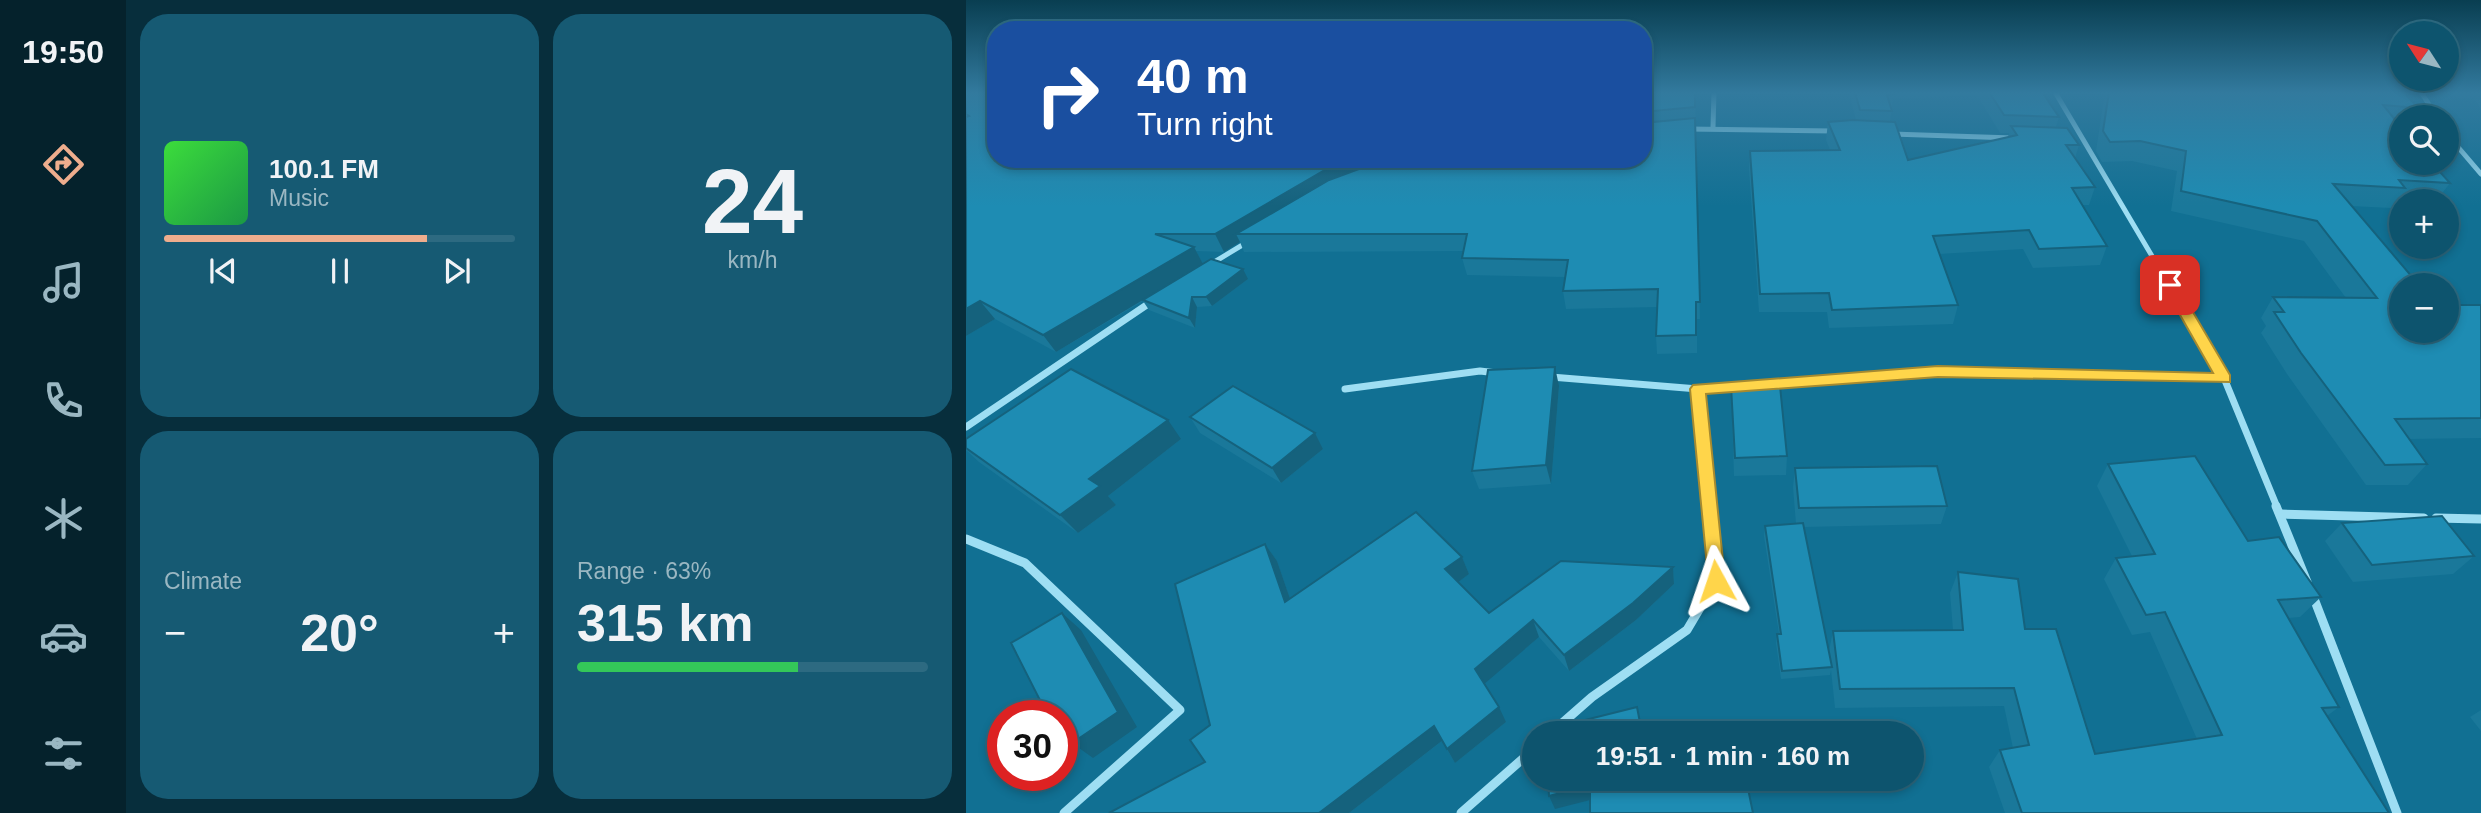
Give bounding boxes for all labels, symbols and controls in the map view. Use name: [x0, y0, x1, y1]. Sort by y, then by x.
north arrow: [2389, 21, 2459, 91]
map controls: [2389, 21, 2459, 343]
text: 19:50: [22, 34, 104, 70]
icon: right: [1022, 49, 1113, 140]
text: 40 m: [1137, 49, 1249, 103]
button: search: [2389, 105, 2459, 175]
text: Turn right: [1137, 106, 1273, 142]
icon: directions: [39, 140, 88, 189]
text: 24: [702, 151, 803, 252]
text: 100.1 FM: [269, 154, 379, 184]
text: Music: [269, 185, 329, 211]
button: +: [2389, 189, 2459, 259]
text: km/h: [728, 247, 777, 273]
icon: previous: [204, 252, 242, 290]
icon: pause: [321, 252, 359, 290]
icon: next: [438, 252, 476, 290]
pin: [2140, 255, 2200, 315]
icon: music: [39, 258, 88, 307]
icon: arrive: [2151, 266, 2189, 304]
button: −: [2389, 273, 2459, 343]
icon: phone: [39, 376, 88, 425]
icon: climate: [39, 494, 88, 543]
position arrow: [1679, 544, 1753, 618]
text: Range · 63%: [577, 558, 711, 584]
text: Climate: [164, 568, 242, 594]
text: 315 km: [577, 594, 753, 652]
text: 20°: [300, 604, 379, 662]
icon: car: [39, 612, 88, 661]
text: −: [164, 612, 186, 654]
text: +: [493, 612, 515, 654]
speed limit sign: 30: [987, 700, 1078, 791]
icon: filters: [39, 729, 88, 778]
text: 19:51 · 1 min · 160 m: [1596, 741, 1850, 771]

